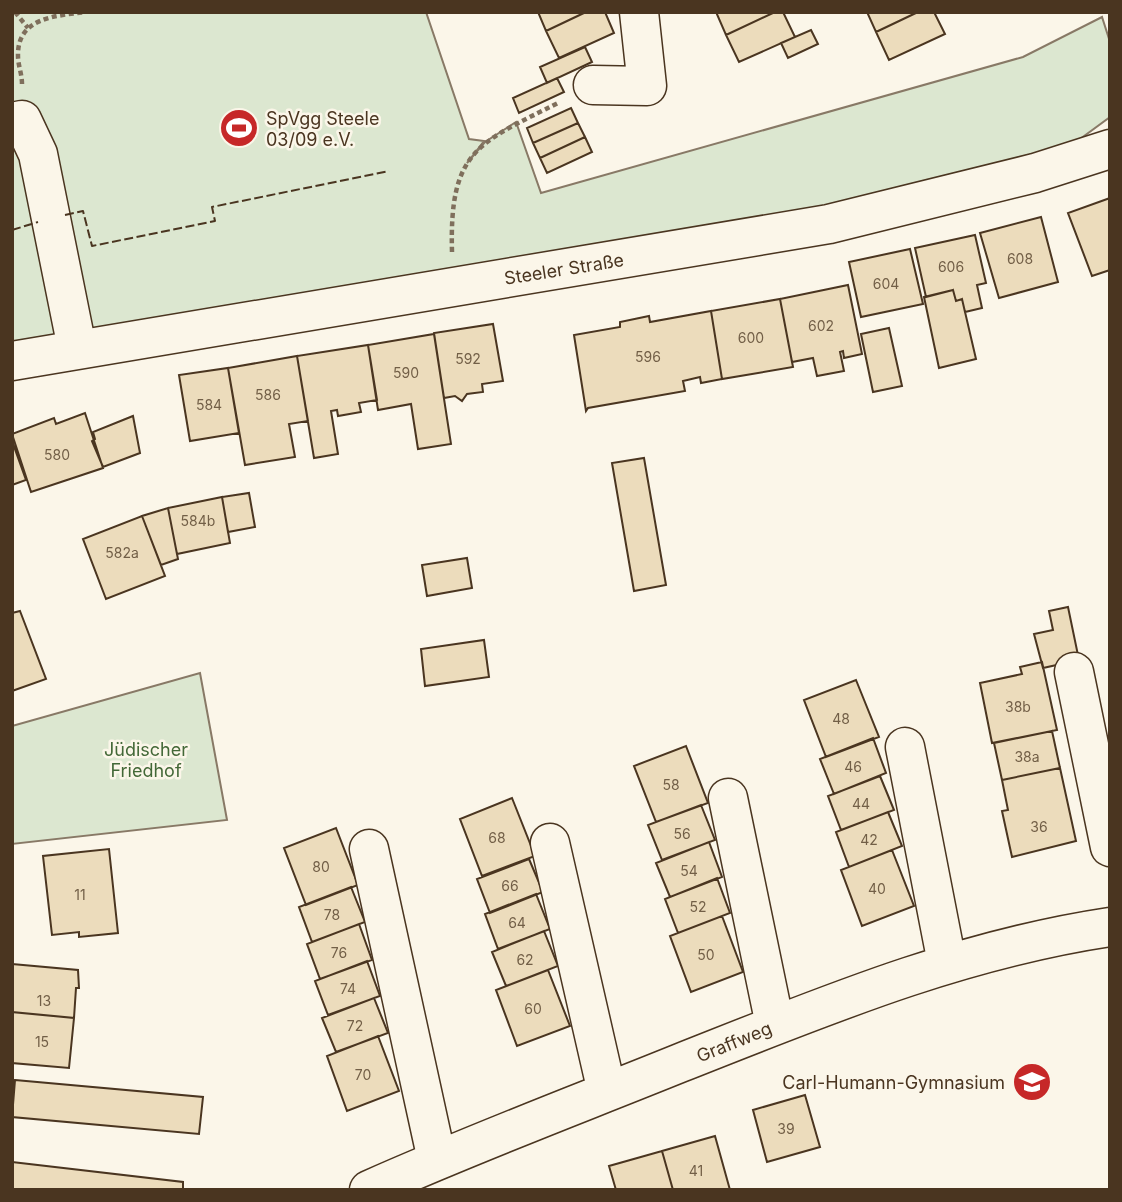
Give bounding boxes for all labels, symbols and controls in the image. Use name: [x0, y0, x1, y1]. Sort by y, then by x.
sports icon: SpVgg Steele 03/09 e.V.: [218, 107, 260, 149]
place label: SpVgg Steele 03/09 e.V.: [266, 108, 379, 150]
street label: Steeler Straße: [503, 249, 625, 289]
house number: 608: [1007, 250, 1033, 267]
house number: 606: [938, 258, 964, 275]
house number: 604: [873, 275, 899, 292]
house number: 602: [808, 317, 834, 334]
house number: 600: [738, 329, 764, 346]
house number: 596: [635, 348, 661, 365]
house number: 592: [455, 350, 481, 367]
house number: 590: [393, 364, 419, 381]
house number: 586: [255, 386, 281, 403]
house number: 584: [196, 396, 222, 413]
house number: 580: [44, 446, 70, 463]
house number: 584b: [181, 512, 215, 529]
house number: 582a: [105, 544, 139, 561]
house number: 38b: [1005, 698, 1031, 715]
house number: 48: [832, 710, 850, 727]
park label: Jüdischer Friedhof: [104, 739, 188, 781]
house number: 38a: [1014, 748, 1040, 765]
house number: 46: [844, 758, 862, 775]
house number: 58: [662, 776, 680, 793]
house number: 44: [852, 795, 870, 812]
house number: 36: [1030, 818, 1048, 835]
house number: 56: [673, 825, 691, 842]
house number: 68: [488, 829, 506, 846]
house number: 42: [860, 831, 878, 848]
house number: 80: [312, 858, 330, 875]
house number: 54: [680, 862, 698, 879]
house number: 66: [501, 877, 519, 894]
house number: 40: [868, 880, 886, 897]
house number: 11: [74, 886, 86, 903]
house number: 52: [689, 898, 707, 915]
house number: 78: [324, 906, 340, 923]
house number: 64: [508, 914, 526, 931]
house number: 76: [331, 944, 347, 961]
house number: 50: [697, 946, 715, 963]
house number: 62: [516, 951, 534, 968]
house number: 74: [340, 980, 356, 997]
house number: 13: [37, 992, 51, 1009]
house number: 60: [524, 1000, 542, 1017]
house number: 72: [347, 1017, 363, 1034]
street label: Graffweg: [693, 1017, 775, 1067]
house number: 15: [35, 1033, 49, 1050]
school or university icon: Carl-Humann-Gymnasium: [1011, 1061, 1053, 1103]
house number: 70: [355, 1066, 371, 1083]
place label: Carl-Humann-Gymnasium: [782, 1072, 1005, 1093]
house number: 39: [777, 1120, 795, 1137]
house number: 41: [689, 1162, 703, 1179]

